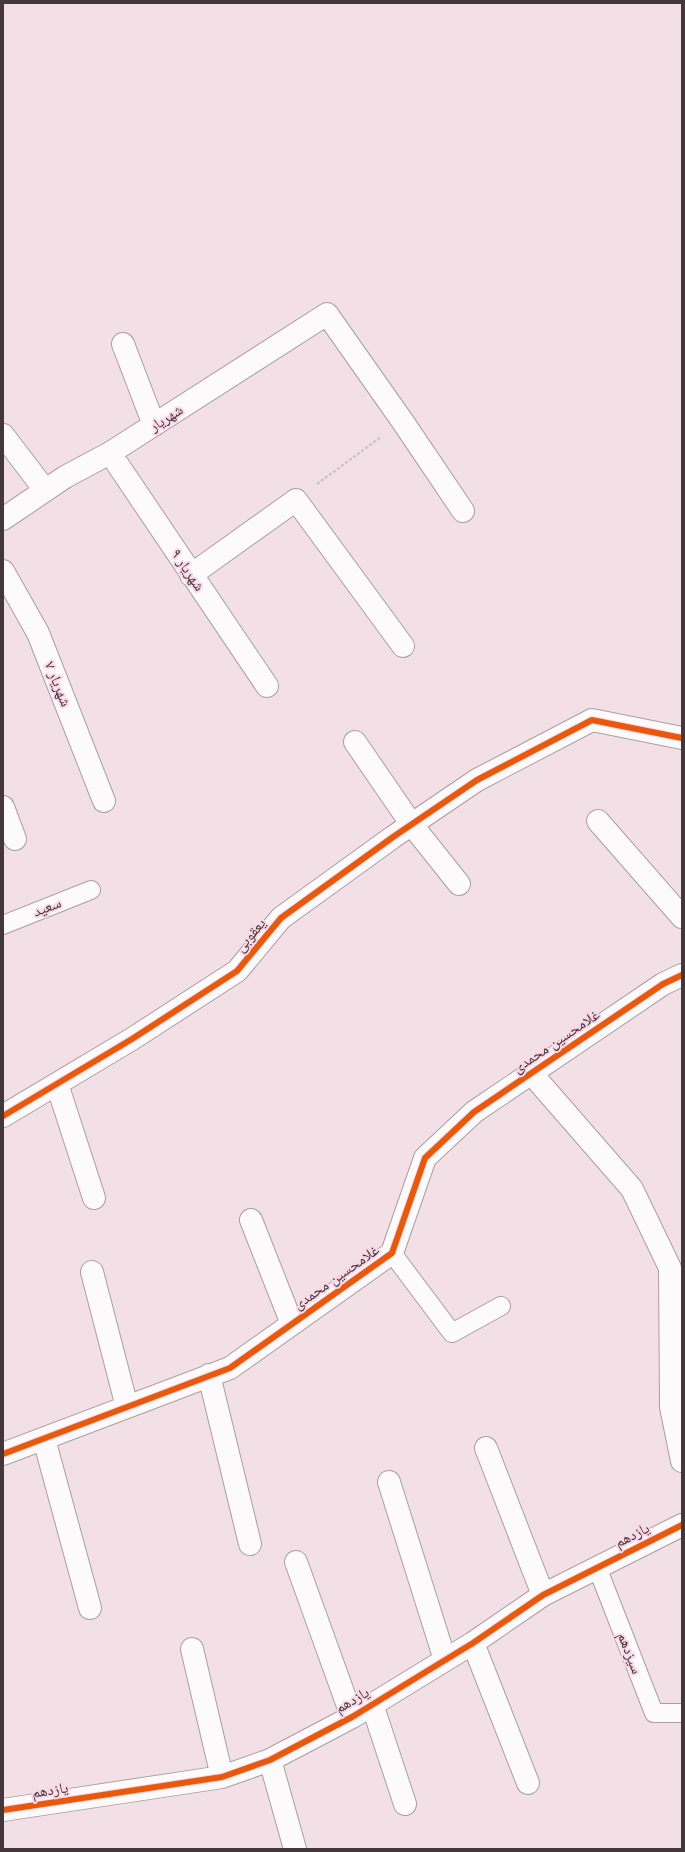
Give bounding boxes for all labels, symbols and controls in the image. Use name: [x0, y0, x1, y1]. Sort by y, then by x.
street label: شهریار: [144, 400, 186, 436]
street label: شهریار ۹: [167, 545, 210, 595]
street label: شهریار ۷: [41, 658, 76, 709]
street label: سعید: [30, 892, 64, 921]
street label: یعقوبی: [230, 914, 270, 956]
street label: غلامحسین محمدی: [509, 1004, 604, 1078]
street label: غلامحسین محمدی: [289, 1240, 383, 1314]
street label: یازدهم: [611, 1518, 653, 1552]
street label: سیزدهم: [613, 1629, 647, 1677]
street label: یازدهم: [331, 1682, 373, 1718]
street label: یازدهم: [30, 1777, 70, 1803]

